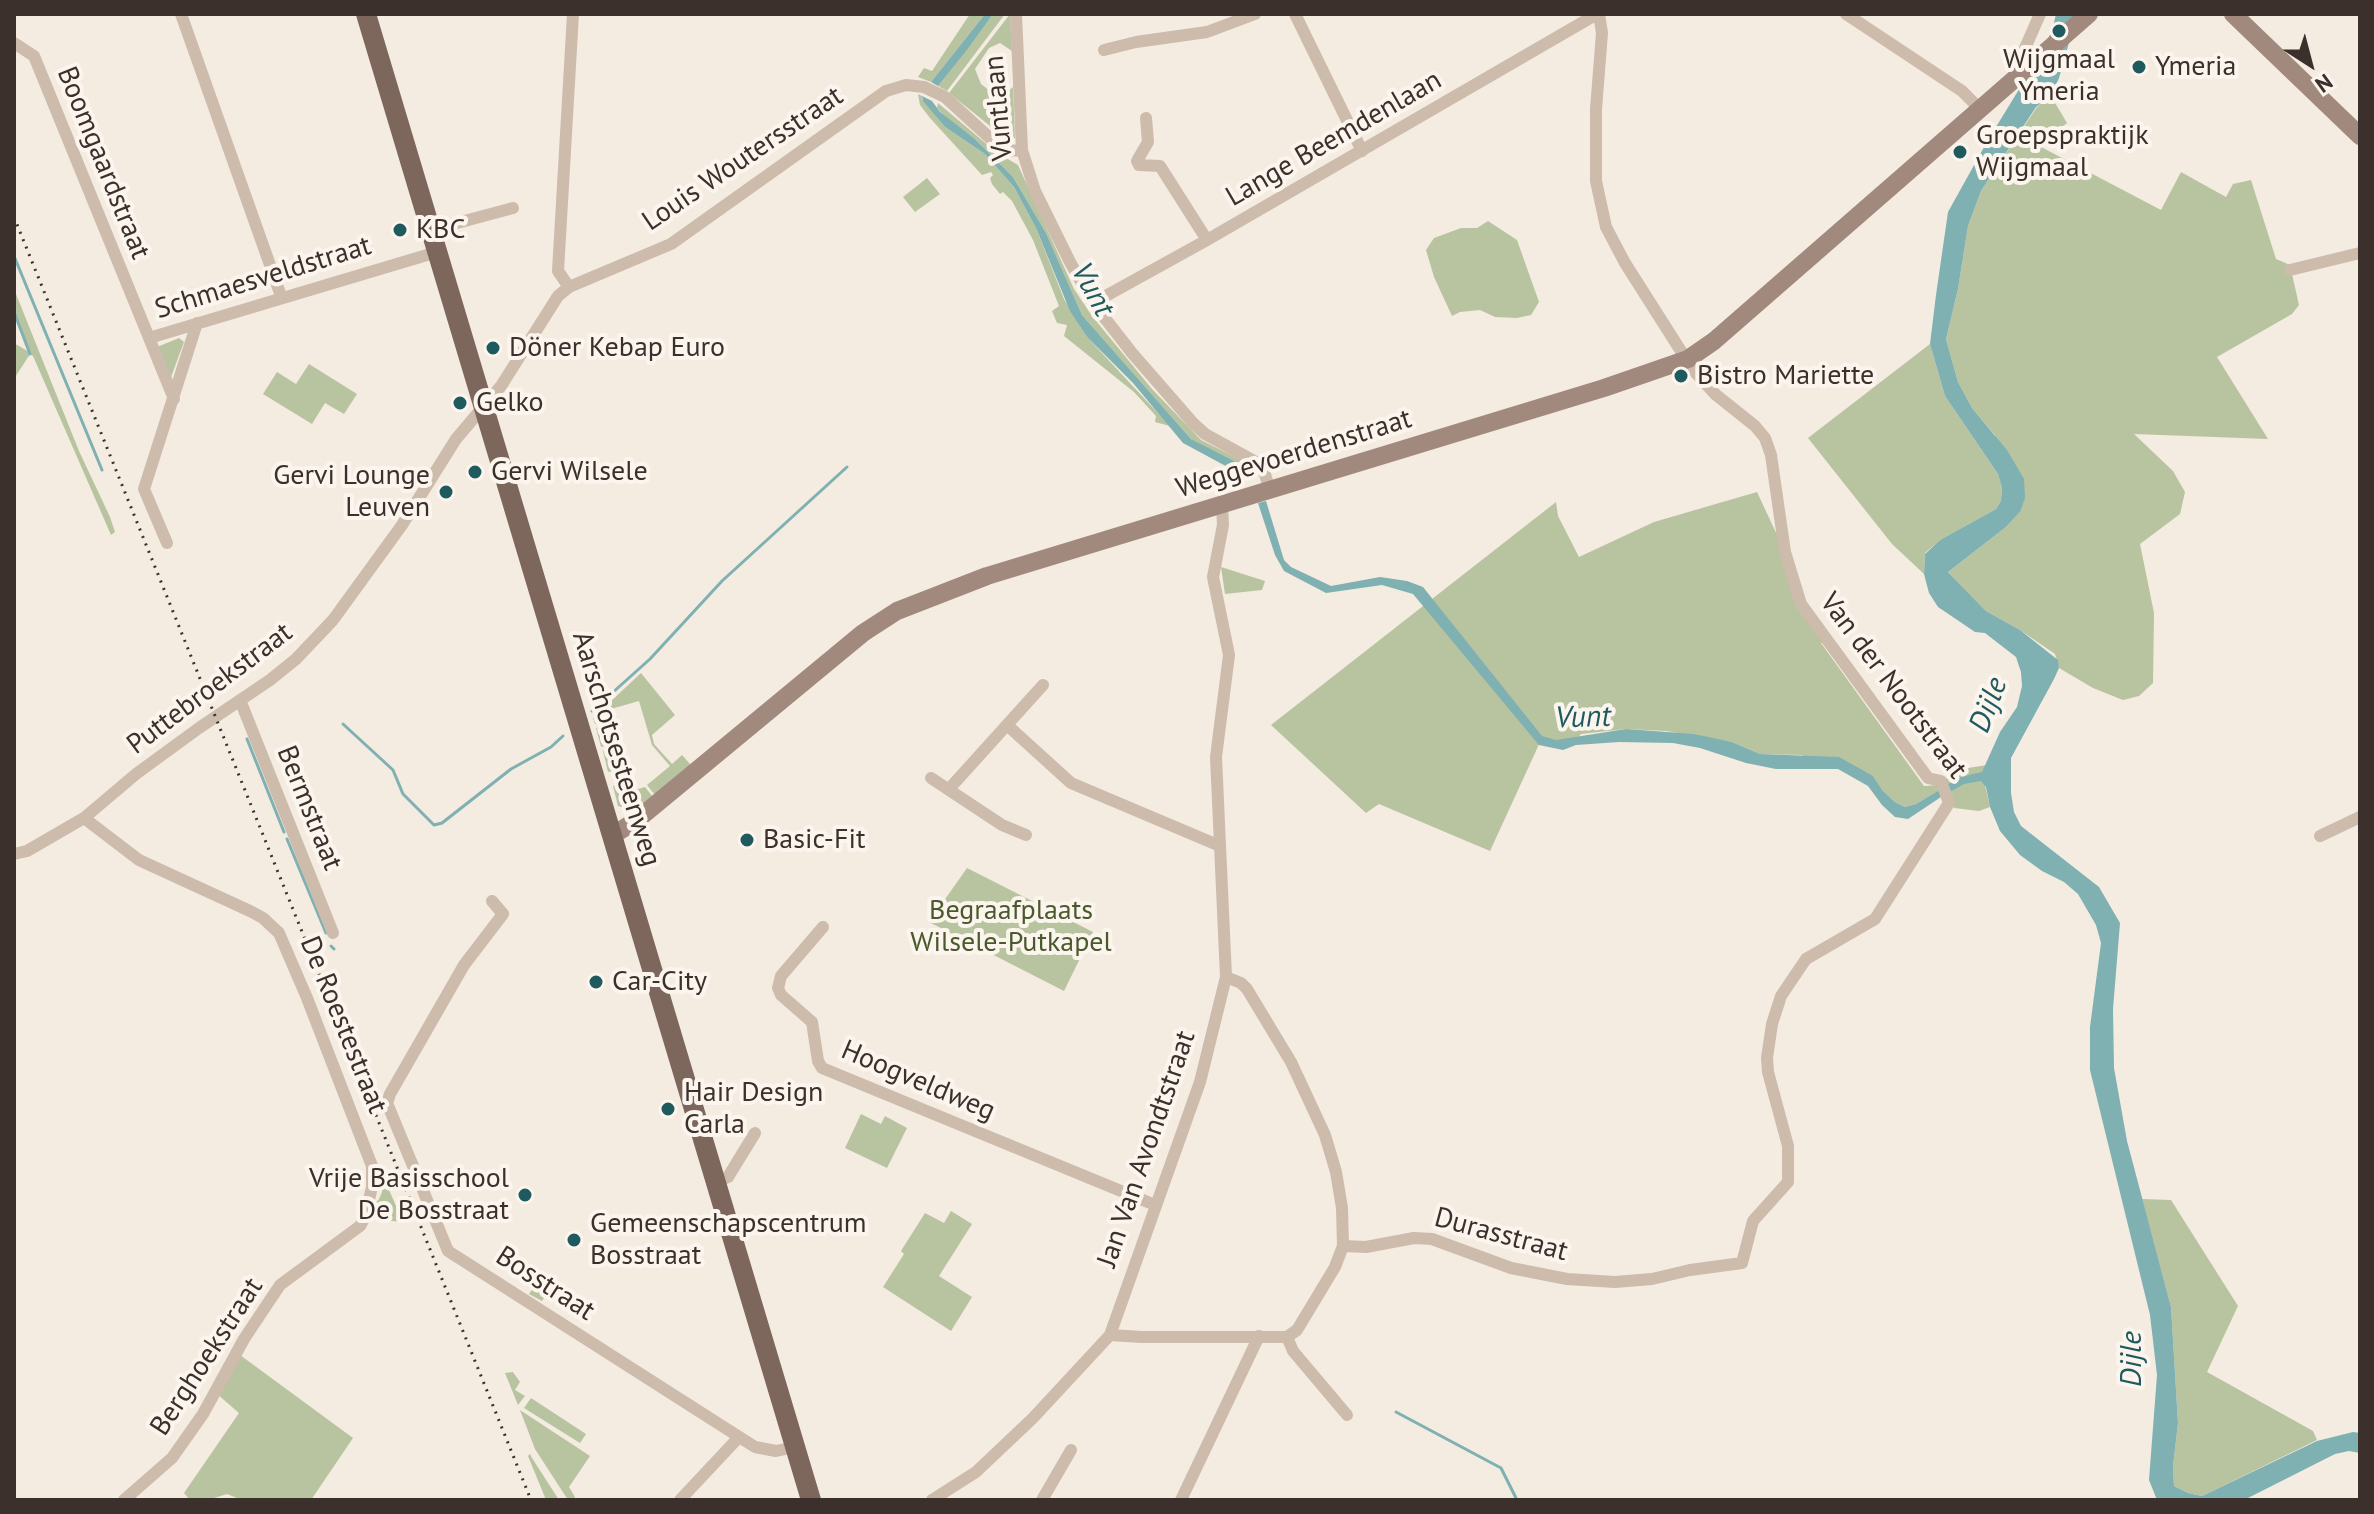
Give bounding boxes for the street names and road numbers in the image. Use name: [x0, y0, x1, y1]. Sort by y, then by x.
street label: Vuntlaan: [978, 54, 1020, 162]
street label: Boomgaardstraat: [49, 62, 157, 264]
street label: Lange Beemdenlaan: [1220, 64, 1448, 214]
street label: Louis Woutersstraat: [636, 79, 850, 239]
street label: Schmaesveldstraat: [151, 229, 375, 327]
street label: Weggevoerdenstraat: [1172, 402, 1416, 506]
street label: Van der Nootstraat: [1812, 586, 1974, 786]
street label: Puttebroekstraat: [121, 616, 299, 762]
street label: Aarschotsesteenweg: [564, 628, 668, 870]
street label: Bermstraat: [269, 741, 349, 875]
street label: De Roestestraat: [292, 932, 394, 1118]
street label: Jan Van Avondtstraat: [1091, 1026, 1203, 1272]
street label: Hoogveldweg: [836, 1034, 1000, 1128]
street label: Durasstraat: [1431, 1201, 1571, 1269]
street label: Bosstraat: [489, 1240, 601, 1328]
street label: Berghoekstraat: [144, 1272, 270, 1442]

